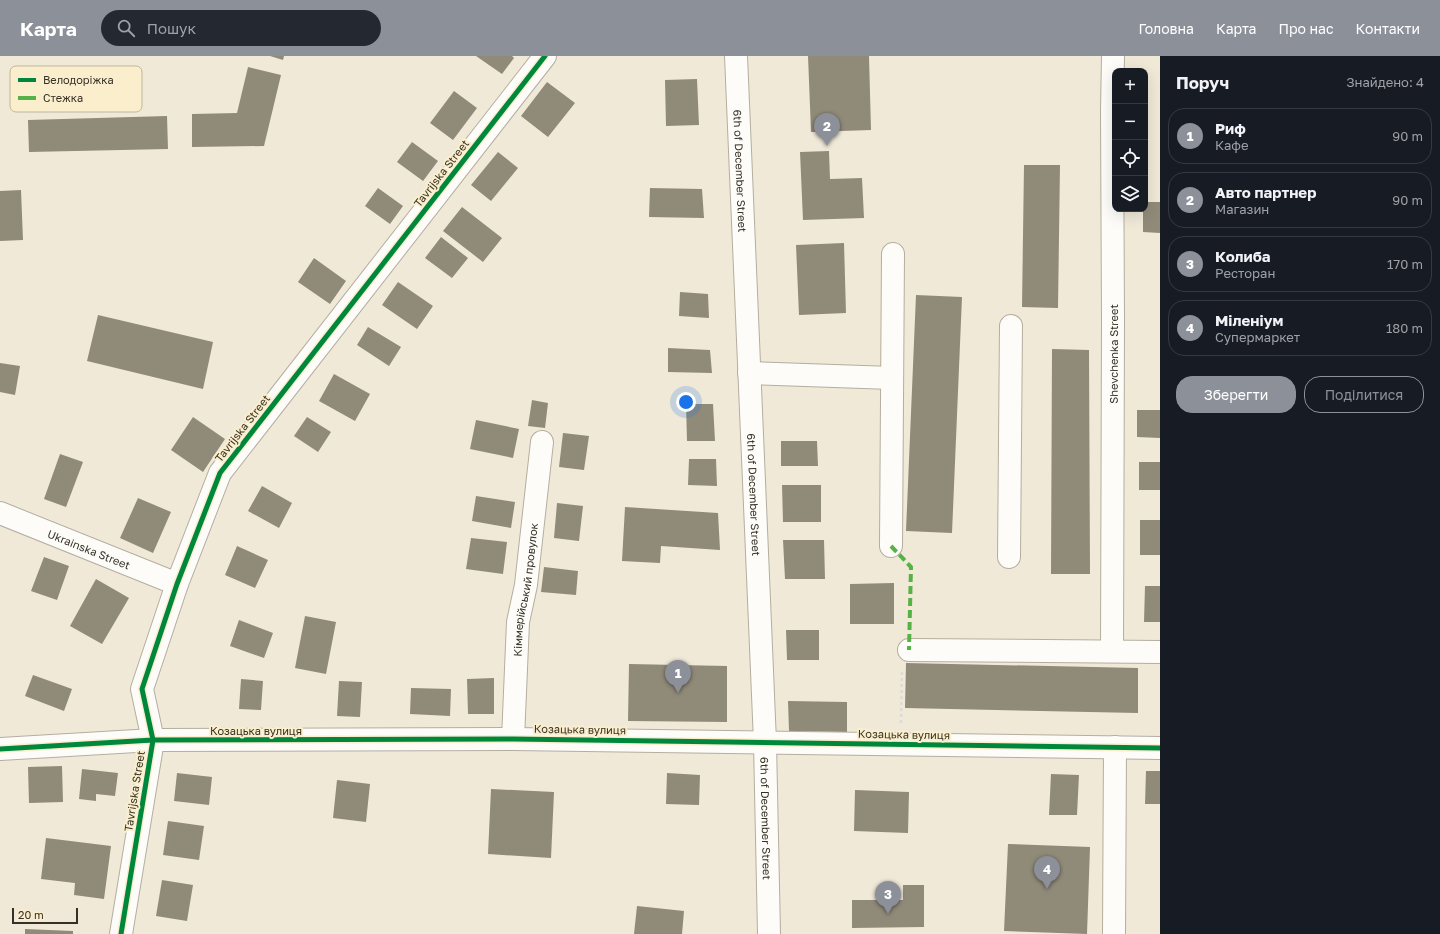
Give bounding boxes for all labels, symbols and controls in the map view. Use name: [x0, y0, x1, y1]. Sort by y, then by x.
search box: [101, 10, 381, 46]
text: Карта: [20, 17, 77, 40]
icon: search: [115, 17, 137, 39]
text: Пошук: [147, 19, 196, 37]
text: Головна: [1138, 20, 1194, 37]
text: Карта: [1216, 20, 1257, 37]
text: Про нас: [1279, 20, 1334, 37]
text: Контакти: [1356, 20, 1420, 37]
legend: [10, 66, 142, 112]
map controls: [1112, 68, 1148, 212]
button: +: [1112, 68, 1148, 104]
text: Поруч: [1176, 72, 1229, 93]
text: Велодоріжка: [43, 73, 114, 86]
text: Знайдено: 4: [1346, 74, 1424, 90]
text: Стежка: [43, 91, 83, 104]
button: −: [1112, 104, 1148, 140]
street label: 6th of December Street: [732, 109, 750, 233]
pin: 2: [814, 113, 840, 146]
text: Риф: [1215, 119, 1246, 137]
text: 1: [1187, 128, 1193, 144]
text: 90 m: [1392, 128, 1423, 144]
street label: Tavrijska Street: [411, 137, 471, 209]
text: Кафе: [1215, 137, 1248, 153]
button: locate: [1112, 140, 1148, 176]
button: layers: [1112, 176, 1148, 212]
text: Авто партнер: [1215, 183, 1316, 201]
text: 2: [1186, 192, 1194, 208]
text: 90 m: [1392, 192, 1423, 208]
text: Магазин: [1215, 201, 1269, 217]
text: Колиба: [1215, 247, 1270, 265]
text: 3: [1186, 256, 1194, 272]
text: 170 m: [1387, 256, 1423, 272]
text: Ресторан: [1215, 265, 1275, 281]
street label: Shevchenka Street: [1106, 304, 1120, 404]
text: Міленіум: [1215, 311, 1283, 329]
text: 4: [1186, 320, 1194, 336]
text: 180 m: [1386, 320, 1423, 336]
text: Супермаркет: [1215, 329, 1300, 345]
button: Зберегти: [1176, 376, 1296, 413]
button: Поділитися: [1304, 376, 1424, 413]
street label: Tavrijska Street: [212, 392, 272, 464]
your location: [676, 392, 696, 412]
street label: 6th of December Street: [745, 433, 764, 556]
street label: Кіммерійський провулок: [510, 521, 539, 657]
street label: Ukrainska Street: [46, 526, 132, 571]
pin: 1: [665, 660, 691, 693]
street label: Козацька вулиця: [534, 722, 626, 736]
street label: Козацька вулиця: [210, 724, 302, 737]
street label: Козацька вулиця: [858, 727, 950, 741]
street label: Tavrijska Street: [121, 750, 147, 832]
street label: 6th of December Street: [759, 757, 774, 880]
pin: 4: [1034, 856, 1060, 889]
pin: 3: [875, 881, 901, 914]
scale bar: [12, 906, 78, 925]
text: 20 m: [18, 908, 44, 921]

